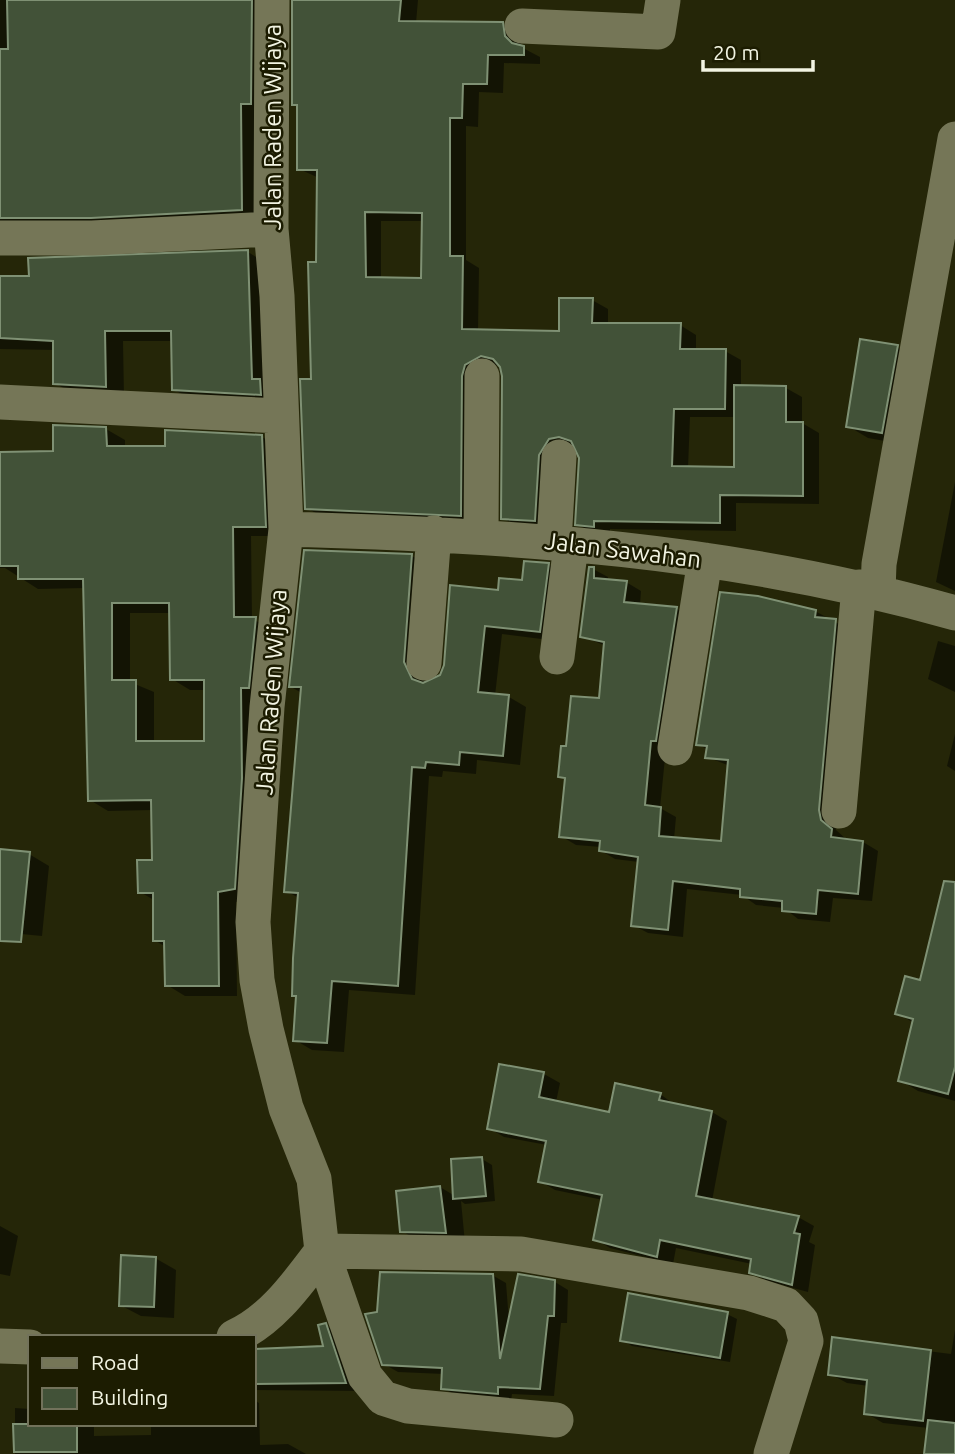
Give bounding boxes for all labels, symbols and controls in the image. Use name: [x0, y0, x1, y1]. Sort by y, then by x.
street label: Jalan Raden Wijaya: [259, 24, 286, 230]
scale bar: [703, 28, 813, 72]
text: 20 m: [713, 40, 760, 64]
street label: Jalan Sawahan: [543, 527, 703, 573]
street label: Jalan Raden Wijaya: [250, 588, 292, 796]
legend: [28, 1335, 256, 1426]
text: Road: [91, 1350, 139, 1374]
text: Building: [91, 1385, 168, 1409]

